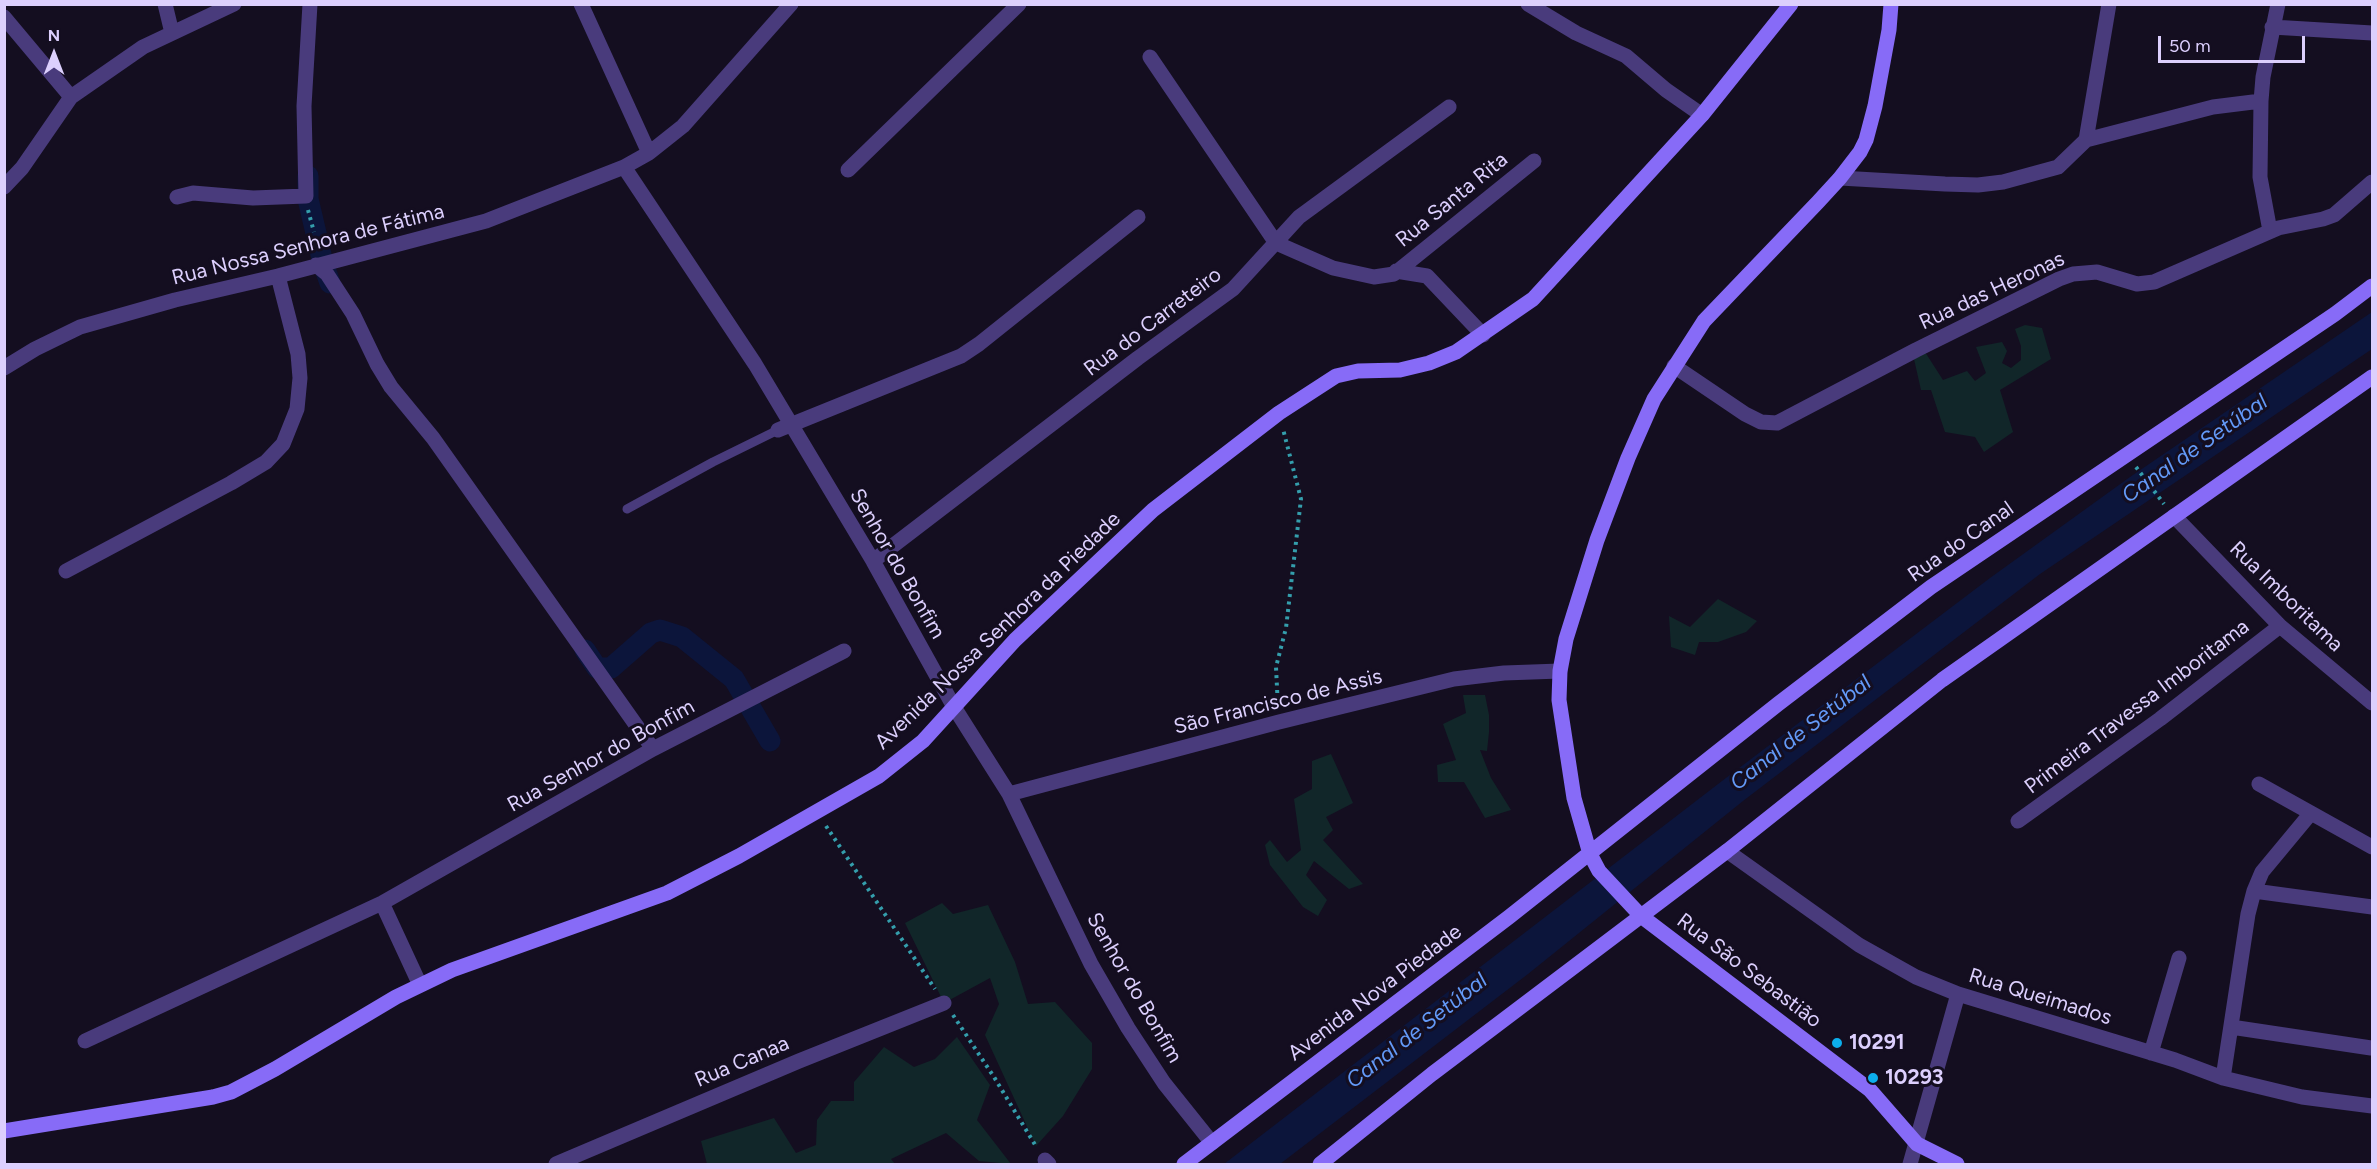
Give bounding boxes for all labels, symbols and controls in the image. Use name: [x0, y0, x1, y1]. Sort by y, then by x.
north arrow: [24, 24, 84, 84]
scale bar: [2161, 24, 2308, 62]
text: N: [48, 26, 60, 45]
text: 50 m: [2169, 35, 2211, 57]
street label: Rua Santa Rita: [1391, 147, 1513, 253]
street label: Rua Nossa Senhora de Fátima: [169, 199, 447, 291]
street label: Rua das Heronas: [1915, 246, 2069, 336]
street label: Rua do Carreteiro: [1079, 262, 1227, 382]
water label: Canal de Setúbal: [2117, 389, 2273, 509]
street label: Senhor do Bonfim: [844, 484, 950, 644]
street label: Rua do Canal: [1903, 496, 2019, 588]
street label: Avenida Nossa Senhora da Piedade: [870, 507, 1126, 755]
street label: Rua Imboritama: [2224, 537, 2348, 657]
street label: Primeira Travessa Imboritama: [2020, 614, 2254, 800]
street label: São Francisco de Assis: [1171, 664, 1385, 740]
water label: Canal de Setúbal: [1725, 670, 1877, 796]
street label: Rua Senhor do Bonfim: [503, 694, 699, 818]
street label: Senhor do Bonfim: [1081, 908, 1187, 1068]
street label: Rua São Sebastião: [1672, 908, 1826, 1034]
street label: Avenida Nova Piedade: [1283, 919, 1467, 1067]
street label: Rua Queimados: [1966, 963, 2114, 1031]
water label: Canal de Setúbal: [1341, 968, 1493, 1094]
place label: 10291: [1849, 1030, 1905, 1056]
street label: Rua Canaa: [691, 1031, 793, 1093]
marker: 10291: [1830, 1036, 1844, 1050]
place label: 10293: [1885, 1065, 1943, 1091]
marker: 10293: [1866, 1071, 1880, 1085]

